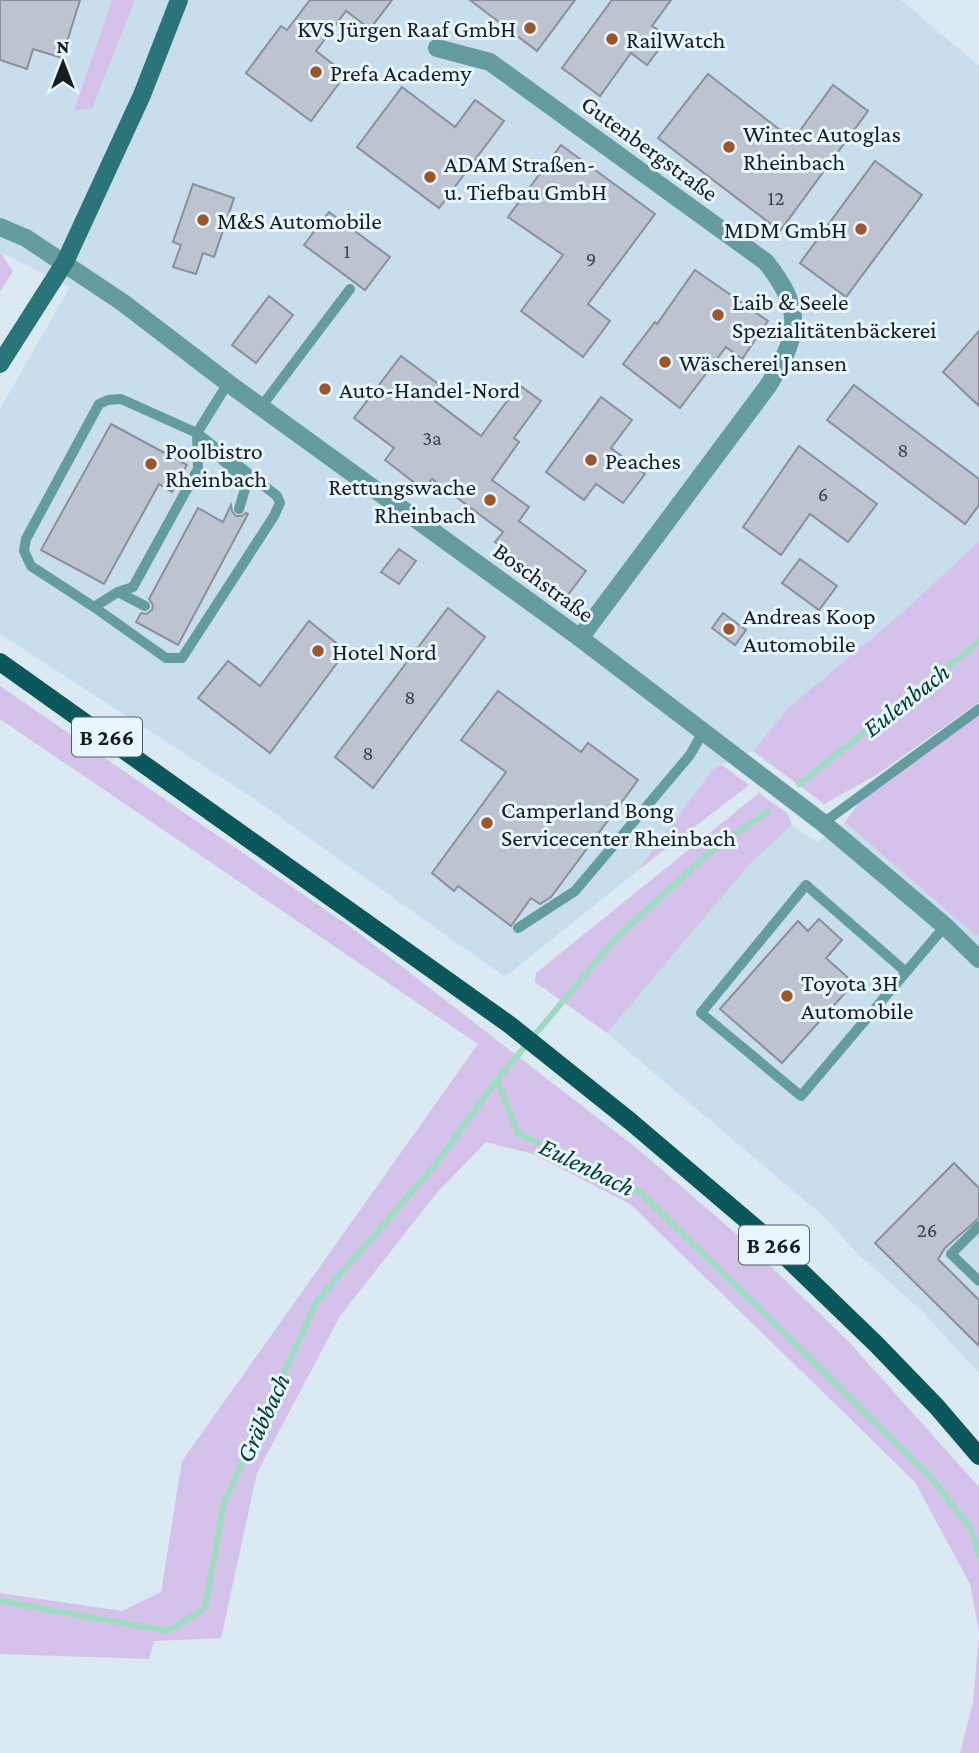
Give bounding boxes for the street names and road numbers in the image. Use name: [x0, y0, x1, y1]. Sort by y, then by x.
street label: Gutenbergstraße: [577, 89, 723, 207]
street label: Boschstraße: [488, 537, 600, 627]
road number: B 266: [72, 718, 142, 757]
road number: B 266: [739, 1226, 809, 1264]

